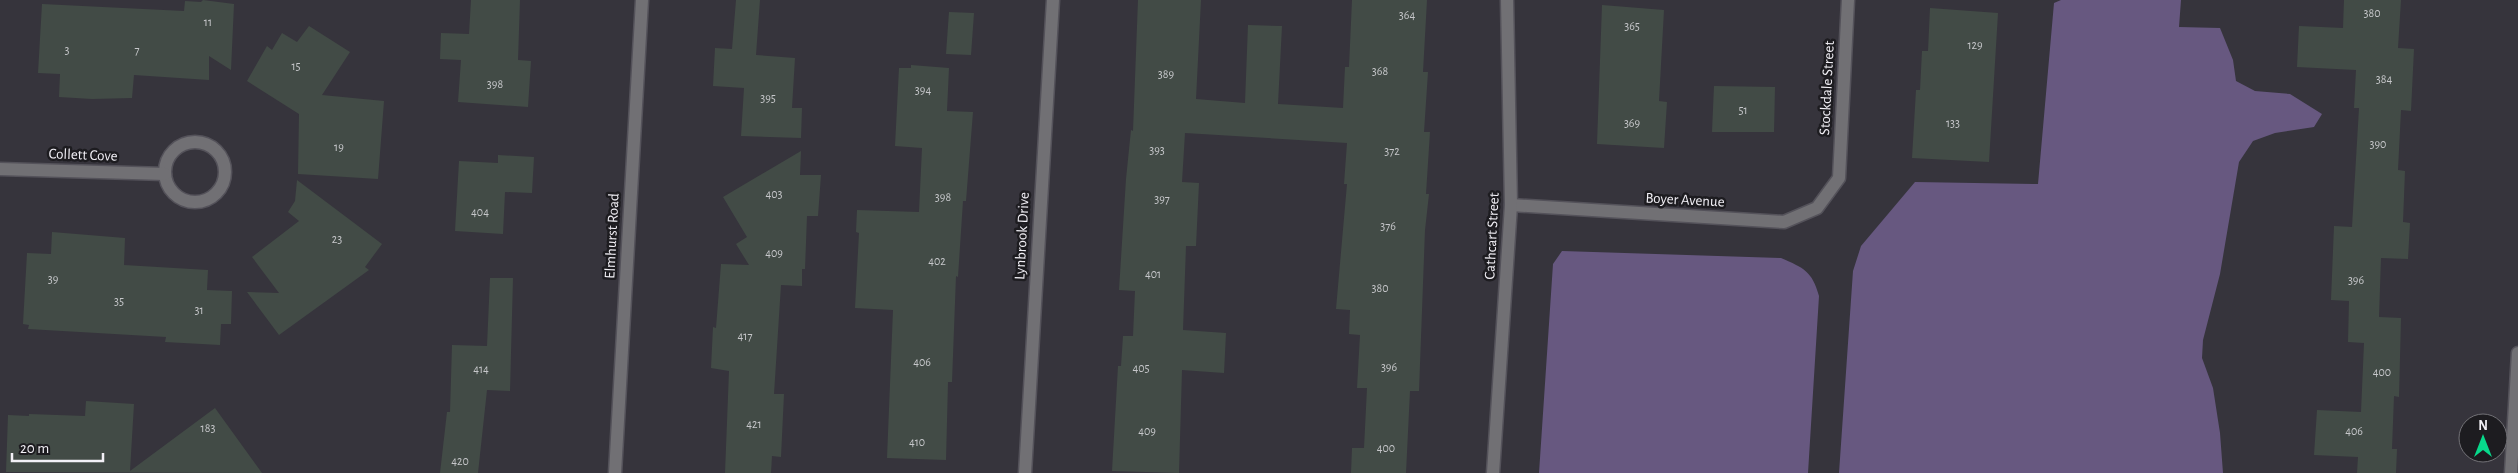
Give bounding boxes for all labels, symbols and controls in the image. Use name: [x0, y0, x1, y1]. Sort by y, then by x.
house number: 380: [2364, 7, 2380, 19]
house number: 364: [1399, 9, 1415, 21]
house number: 11: [204, 16, 212, 28]
house number: 365: [1624, 20, 1640, 32]
house number: 129: [1967, 39, 1983, 51]
street label: Stockdale Street: [1817, 40, 1837, 136]
house number: 3: [65, 44, 70, 56]
house number: 7: [134, 44, 140, 56]
house number: 15: [291, 60, 301, 72]
house number: 368: [1372, 65, 1388, 77]
house number: 389: [1158, 68, 1174, 80]
house number: 384: [2376, 73, 2392, 85]
house number: 398: [487, 78, 503, 90]
house number: 394: [915, 84, 931, 96]
house number: 395: [760, 92, 776, 104]
house number: 51: [1738, 104, 1748, 116]
house number: 369: [1624, 117, 1640, 129]
house number: 133: [1946, 117, 1960, 129]
house number: 390: [2370, 138, 2386, 150]
house number: 19: [334, 141, 344, 153]
house number: 393: [1149, 144, 1165, 156]
house number: 372: [1384, 145, 1400, 157]
street label: Collett Cove: [48, 146, 118, 164]
house number: 403: [765, 188, 783, 200]
street label: Boyer Avenue: [1645, 190, 1725, 210]
house number: 398: [935, 191, 951, 203]
street label: Lynbrook Drive: [1012, 192, 1032, 280]
street label: Cathcart Street: [1482, 192, 1502, 280]
street label: Elmhurst Road: [602, 193, 622, 279]
house number: 397: [1154, 193, 1170, 205]
house number: 404: [471, 206, 489, 218]
house number: 376: [1380, 220, 1396, 232]
house number: 23: [332, 233, 342, 245]
house number: 409: [765, 247, 783, 259]
house number: 402: [928, 255, 946, 267]
house number: 401: [1145, 268, 1161, 280]
house number: 39: [48, 273, 59, 285]
house number: 396: [2348, 274, 2364, 286]
house number: 380: [1372, 282, 1388, 294]
house number: 35: [114, 295, 124, 307]
house number: 31: [194, 304, 204, 316]
house number: 417: [738, 330, 752, 342]
house number: 406: [913, 356, 931, 368]
house number: 396: [1381, 361, 1397, 373]
house number: 405: [1132, 362, 1150, 374]
house number: 414: [473, 363, 489, 375]
house number: 400: [2373, 366, 2391, 378]
north arrow: [2458, 413, 2508, 463]
house number: 421: [746, 418, 762, 430]
text: N: [2478, 419, 2488, 433]
house number: 183: [201, 422, 215, 434]
house number: 409: [1138, 425, 1156, 437]
house number: 406: [2345, 425, 2363, 437]
scale bar: [12, 430, 104, 462]
house number: 410: [909, 436, 925, 448]
text: 20 m: [20, 441, 49, 456]
house number: 400: [1377, 442, 1395, 454]
house number: 420: [451, 455, 469, 467]

